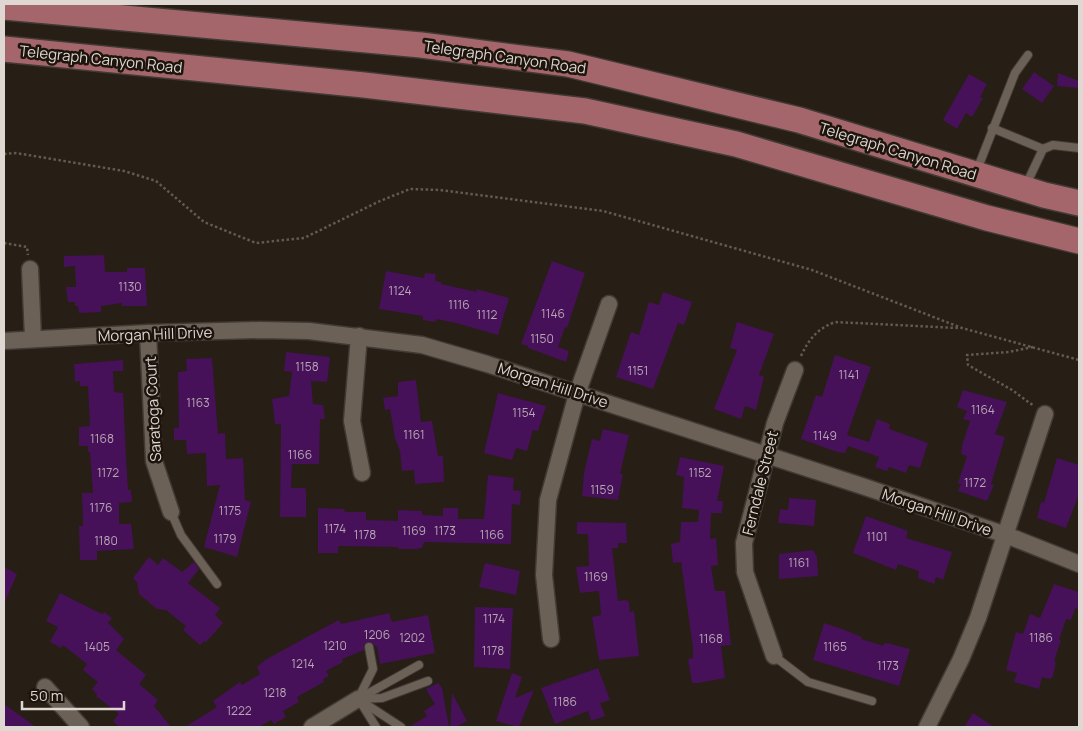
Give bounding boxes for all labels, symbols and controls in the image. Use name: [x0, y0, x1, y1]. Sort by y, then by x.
street label: Telegraph Canyon Road: [423, 35, 587, 79]
street label: Telegraph Canyon Road: [19, 40, 183, 78]
street label: Telegraph Canyon Road: [817, 117, 979, 185]
house number: 1130: [118, 278, 142, 295]
house number: 1124: [388, 282, 412, 299]
house number: 1116: [448, 296, 470, 313]
house number: 1146: [541, 305, 565, 322]
house number: 1112: [477, 306, 498, 323]
street label: Morgan Hill Drive: [97, 321, 213, 346]
house number: 1150: [530, 330, 554, 347]
street label: Saratoga Court: [140, 356, 166, 462]
street label: Morgan Hill Drive: [495, 357, 611, 413]
house number: 1158: [295, 358, 319, 375]
house number: 1151: [628, 362, 648, 379]
house number: 1141: [838, 366, 860, 383]
house number: 1163: [186, 394, 210, 411]
house number: 1164: [971, 401, 995, 418]
house number: 1154: [512, 404, 536, 421]
house number: 1161: [403, 426, 425, 443]
house number: 1149: [813, 427, 837, 444]
street label: Ferndale Street: [737, 429, 783, 537]
house number: 1168: [90, 430, 114, 447]
house number: 1166: [288, 446, 312, 463]
house number: 1172: [97, 464, 119, 481]
house number: 1152: [689, 464, 712, 481]
house number: 1172: [964, 474, 986, 491]
house number: 1159: [590, 481, 614, 498]
street label: Morgan Hill Drive: [879, 483, 995, 541]
house number: 1176: [90, 499, 112, 516]
house number: 1175: [219, 502, 241, 519]
house number: 1174: [324, 520, 346, 537]
house number: 1169: [402, 522, 426, 539]
house number: 1173: [434, 522, 456, 539]
house number: 1178: [354, 526, 376, 543]
house number: 1166: [480, 526, 504, 543]
house number: 1101: [866, 528, 888, 545]
house number: 1179: [214, 530, 236, 547]
house number: 1180: [94, 532, 118, 549]
house number: 1161: [788, 554, 810, 571]
house number: 1169: [584, 568, 608, 585]
house number: 1174: [483, 610, 505, 627]
house number: 1206: [364, 626, 390, 643]
house number: 1202: [399, 629, 425, 646]
house number: 1186: [1029, 629, 1053, 646]
house number: 1168: [699, 630, 723, 647]
house number: 1210: [323, 637, 347, 654]
house number: 1405: [84, 638, 110, 655]
house number: 1165: [823, 638, 847, 655]
house number: 1178: [482, 642, 504, 659]
house number: 1214: [291, 655, 315, 672]
house number: 1173: [877, 657, 899, 674]
scale bar: [22, 678, 125, 710]
house number: 1218: [263, 684, 287, 701]
text: 50 m: [30, 685, 64, 706]
house number: 1186: [553, 693, 577, 710]
house number: 1222: [226, 702, 252, 719]

